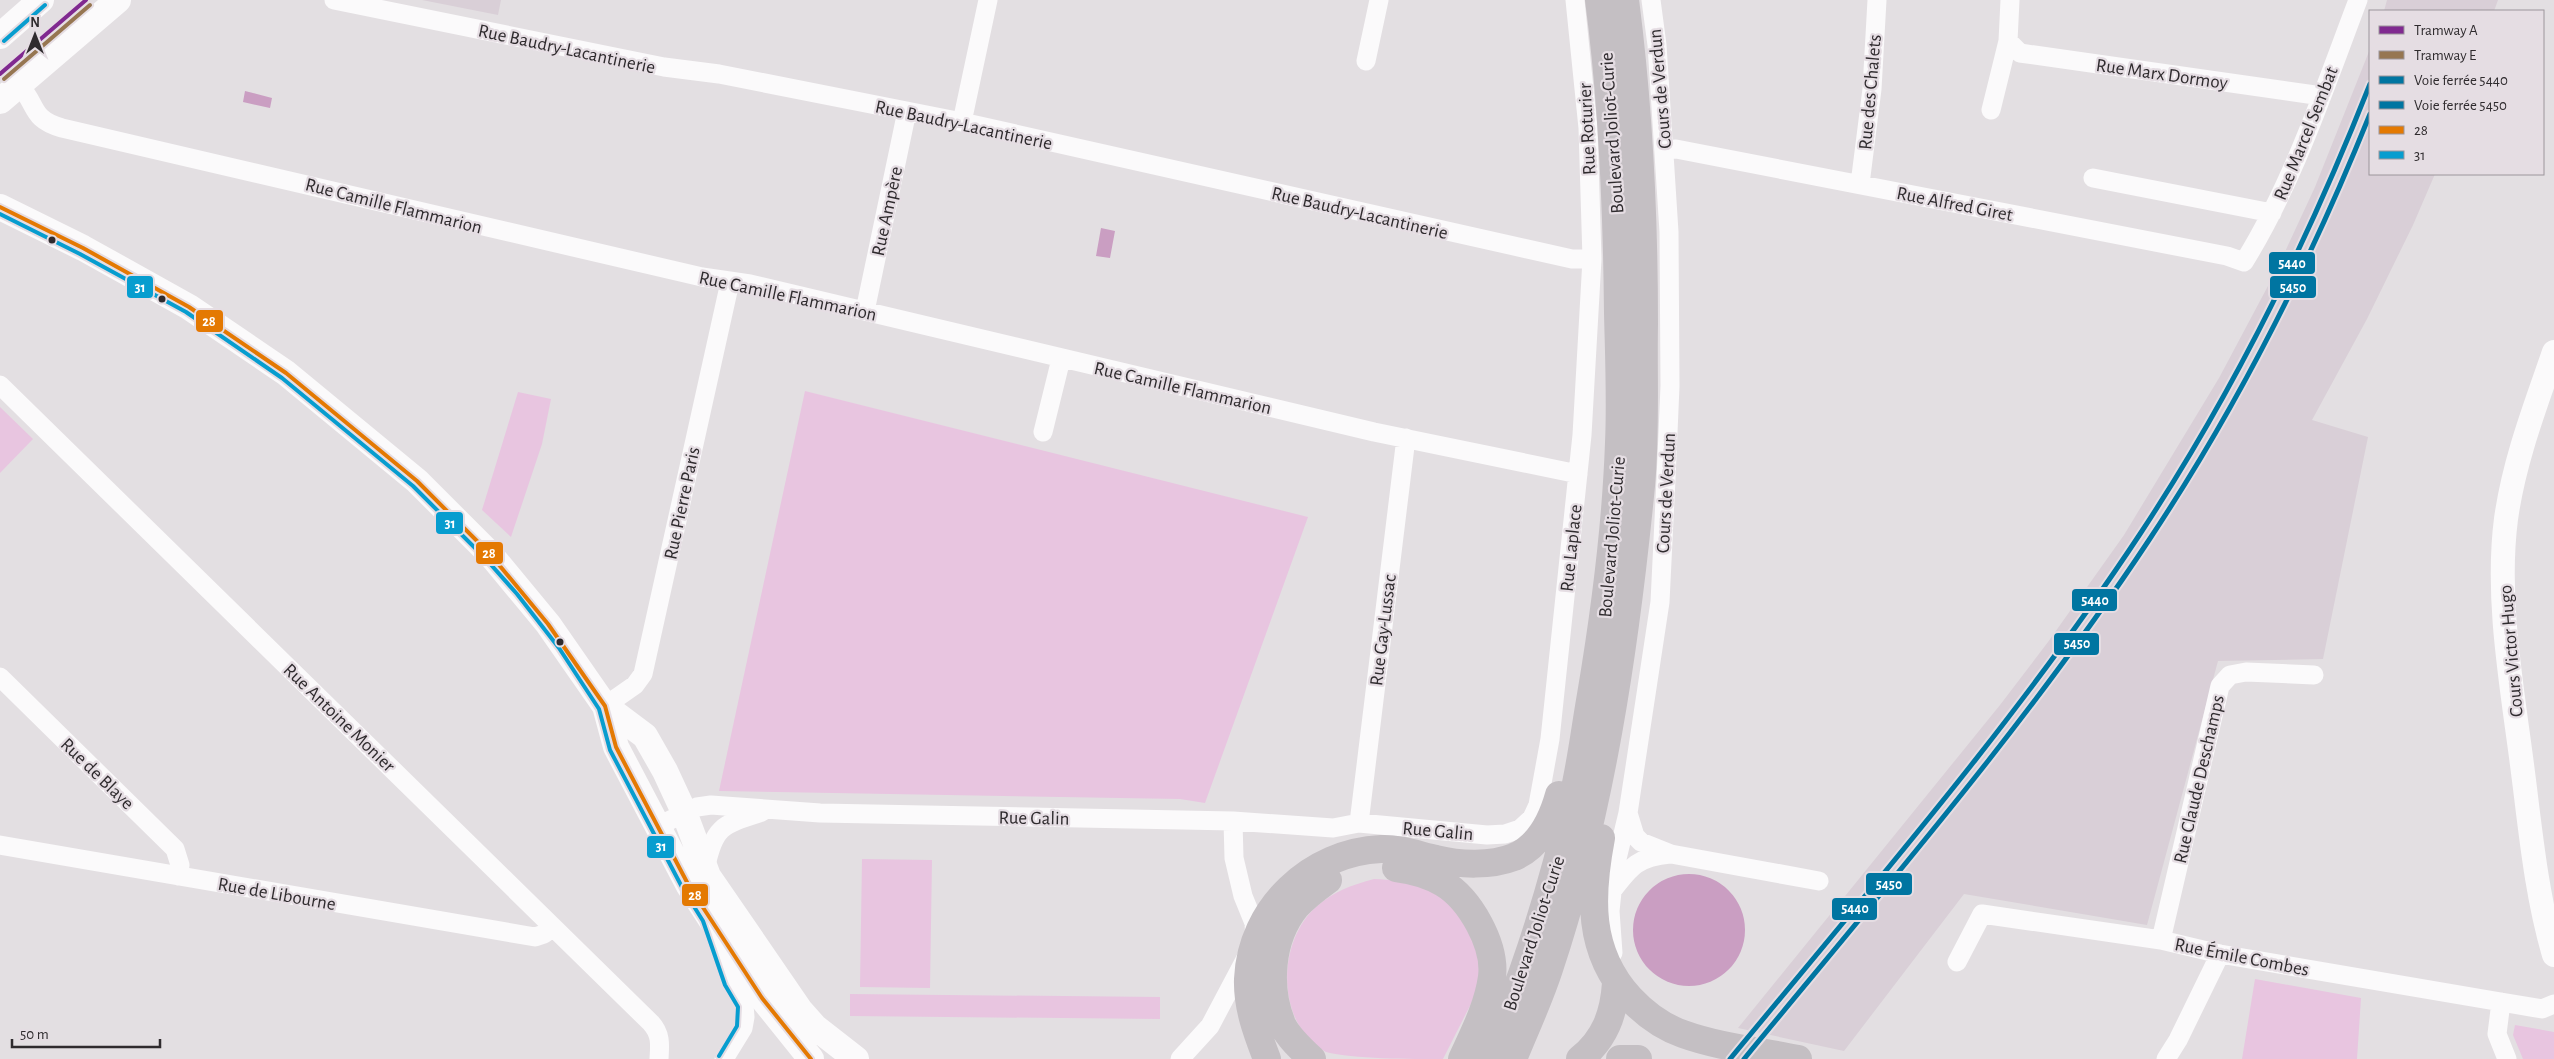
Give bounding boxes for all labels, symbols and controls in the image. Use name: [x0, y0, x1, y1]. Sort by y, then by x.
north arrow: [10, 10, 60, 60]
legend: [2369, 10, 2544, 175]
text: N: [30, 16, 40, 30]
street label: Rue Baudry-Lacantinerie: [477, 21, 657, 78]
text: Tramway A: [2414, 23, 2478, 38]
street label: Cours de Verdun: [1646, 28, 1675, 150]
street label: Rue des Chalets: [1856, 34, 1885, 151]
text: Tramway E: [2414, 48, 2476, 63]
street label: Boulevard Joliot-Curie: [1597, 52, 1628, 214]
street label: Rue Marx Dormoy: [2095, 56, 2229, 93]
street label: Rue Marcel Sembat: [2271, 64, 2342, 203]
text: Voie ferrée 5440: [2414, 73, 2508, 88]
street label: Rue Roturier: [1576, 82, 1599, 175]
street label: Rue Baudry-Lacantinerie: [874, 97, 1054, 154]
text: Voie ferrée 5450: [2414, 98, 2507, 113]
text: 28: [2414, 123, 2428, 138]
text: 31: [2414, 148, 2425, 163]
street label: Rue Ampère: [869, 165, 906, 258]
street label: Rue Camille Flammarion: [303, 175, 484, 238]
street label: Rue Baudry-Lacantinerie: [1270, 184, 1450, 243]
street label: Rue Alfred Giret: [1895, 184, 2014, 225]
unlabelled marker: [47, 235, 57, 245]
line badge: 5440: [2268, 251, 2316, 275]
text: 5440: [2278, 257, 2306, 271]
street label: Rue Camille Flammarion: [697, 268, 878, 325]
line badge: 31: [126, 275, 154, 299]
line badge: 5450: [2269, 275, 2317, 299]
text: 31: [134, 281, 146, 295]
text: 5450: [2280, 281, 2306, 295]
unlabelled marker: [157, 294, 167, 304]
line badge: 28: [195, 309, 224, 333]
text: 28: [202, 315, 216, 329]
street label: Rue Camille Flammarion: [1092, 359, 1273, 418]
street label: Cours de Verdun: [1654, 433, 1679, 554]
street label: Rue Pierre Paris: [661, 445, 704, 561]
street label: Boulevard Joliot-Curie: [1596, 456, 1629, 618]
street label: Rue Laplace: [1557, 504, 1586, 593]
line badge: 31: [435, 511, 464, 535]
text: 31: [444, 517, 456, 531]
line badge: 28: [475, 541, 504, 565]
text: 28: [482, 547, 496, 561]
street label: Rue Gay-Lussac: [1367, 573, 1400, 687]
street label: Cours Victor Hugo: [2496, 584, 2527, 718]
line badge: 5440: [2071, 588, 2118, 612]
text: 5440: [2081, 594, 2109, 608]
line badge: 5450: [2053, 632, 2100, 656]
unlabelled marker: [555, 637, 565, 647]
text: 5450: [2064, 637, 2090, 651]
street label: Rue Antoine Monier: [280, 660, 398, 776]
street label: Rue Claude Deschamps: [2171, 693, 2228, 865]
street label: Rue de Blaye: [57, 735, 137, 813]
street label: Rue Galin: [998, 808, 1070, 829]
street label: Rue Galin: [1402, 819, 1474, 844]
line badge: 31: [646, 835, 675, 859]
text: 31: [655, 840, 667, 854]
street label: Boulevard Joliot-Curie: [1500, 854, 1568, 1013]
line badge: 5450: [1865, 872, 1913, 896]
street label: Rue de Libourne: [216, 875, 337, 914]
text: 5450: [1876, 878, 1902, 892]
line badge: 28: [681, 883, 709, 907]
text: 28: [688, 889, 702, 903]
line badge: 5440: [1831, 897, 1878, 921]
text: 5440: [1841, 902, 1869, 916]
street label: Rue Émile Combes: [2173, 933, 2311, 980]
scale bar: [12, 1016, 160, 1048]
text: 50 m: [20, 1027, 49, 1042]

